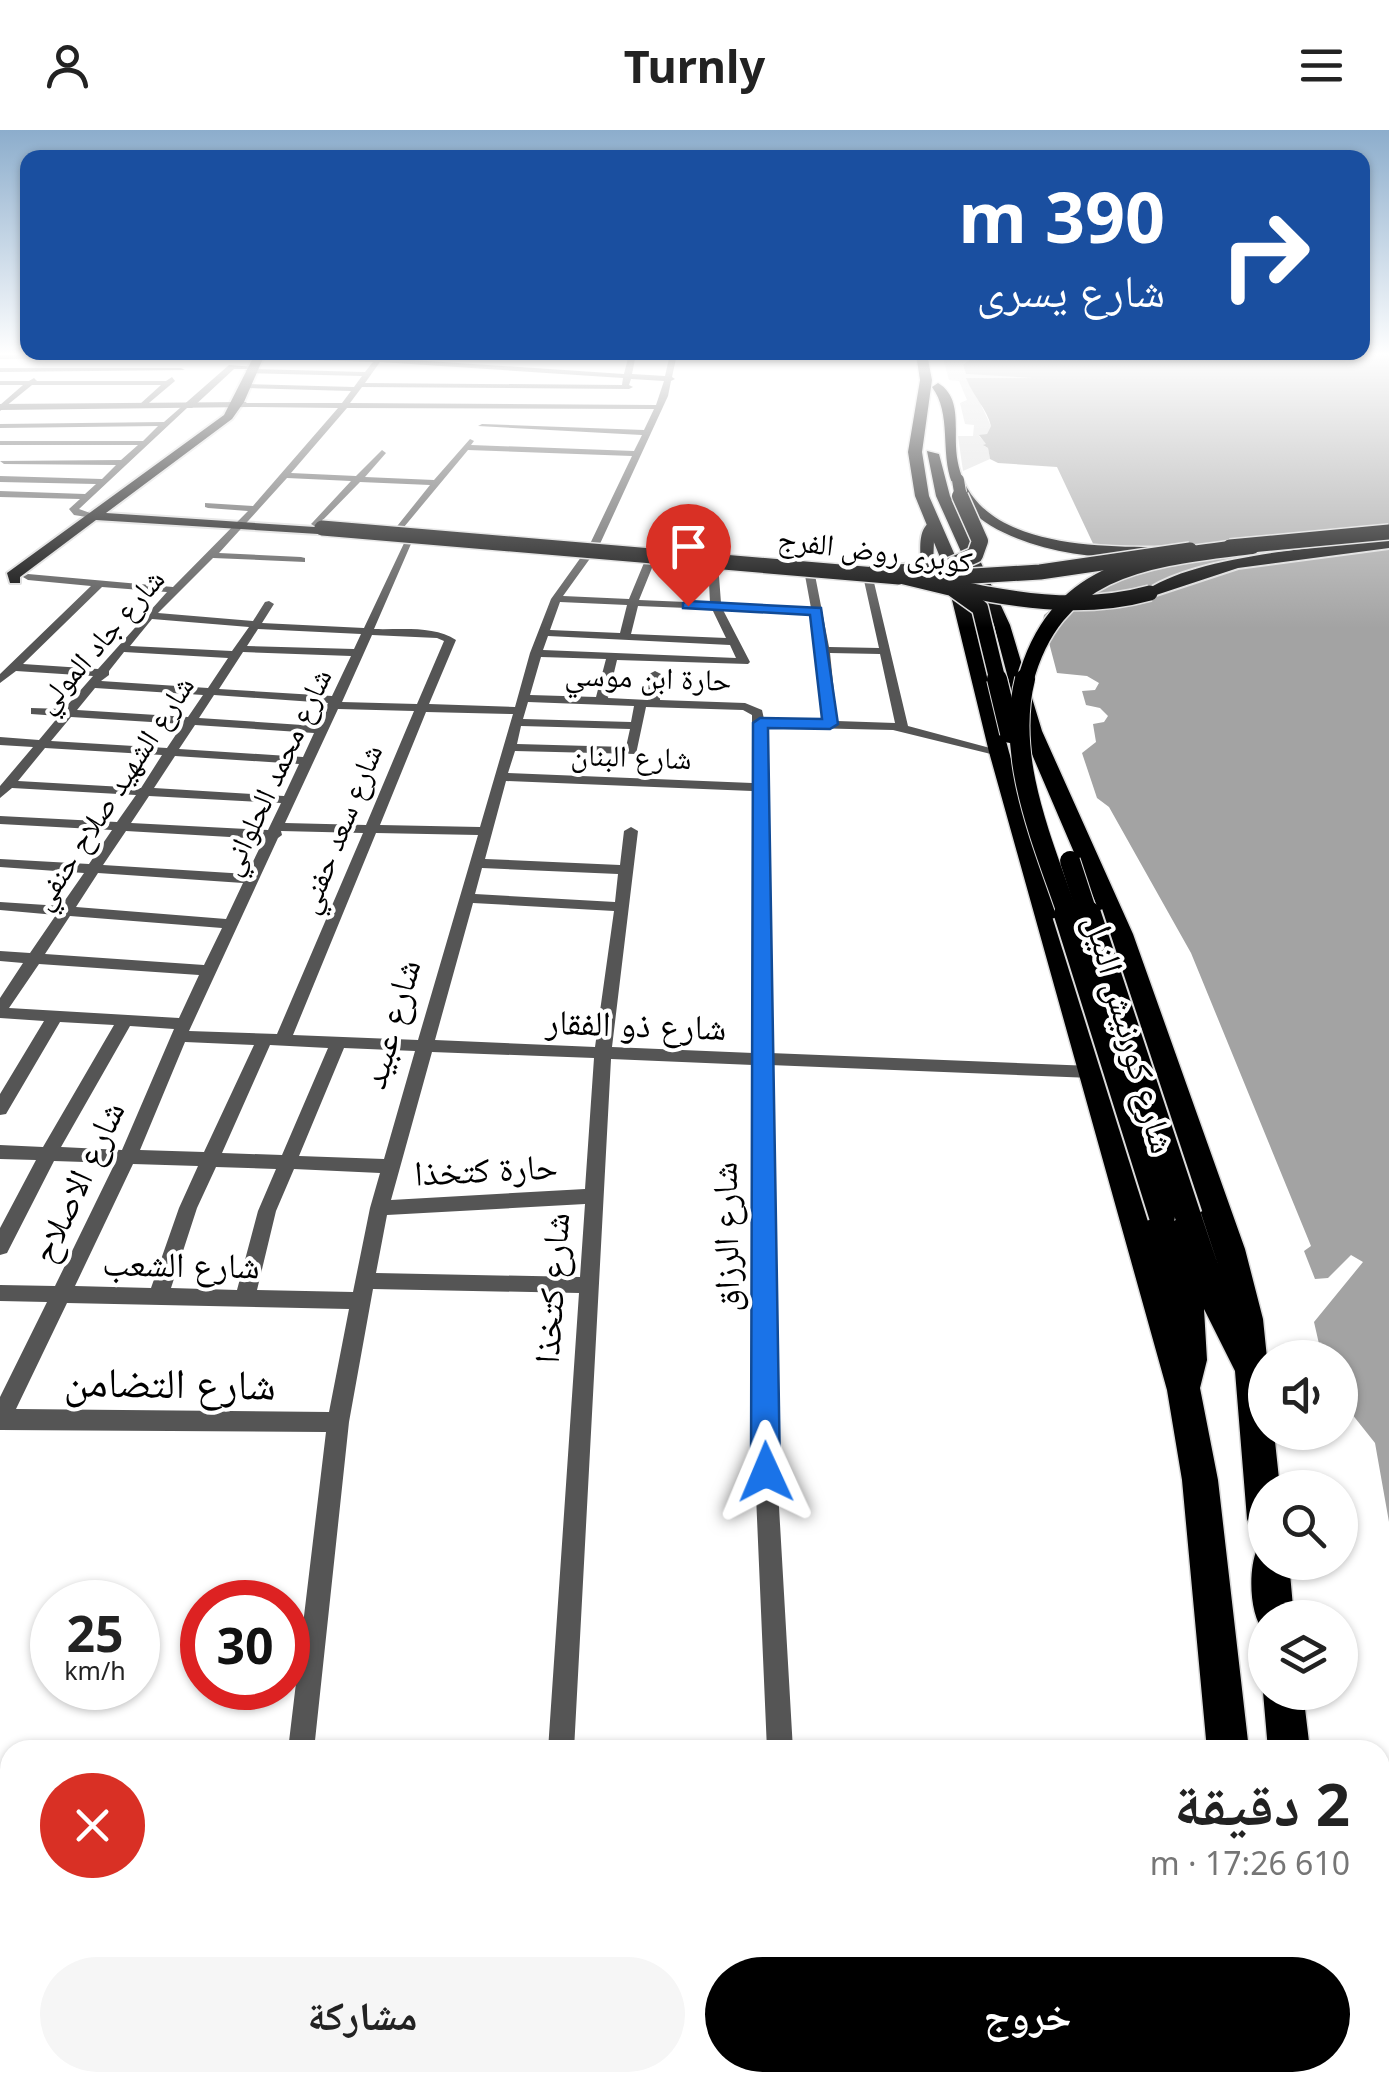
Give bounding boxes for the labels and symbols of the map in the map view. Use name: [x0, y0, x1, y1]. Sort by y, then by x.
pin: [646, 504, 731, 607]
street label: كوبرى روض الفرج: [776, 517, 975, 582]
street label: شارع جاد المولي: [25, 559, 176, 724]
street label: حارة ابن موسي: [564, 653, 732, 705]
street label: شارع محمد الحلواني: [209, 661, 345, 883]
street label: شارع الشهيد صلاح حنفي: [21, 667, 207, 920]
street label: شارع البنان: [570, 733, 692, 778]
street label: شارع سعد حفني: [286, 738, 395, 921]
street label: شارع كورنيش النيل: [1075, 909, 1188, 1158]
street label: شارع عبيد: [349, 953, 430, 1094]
street label: شارع ذو الفقار: [544, 997, 727, 1050]
street label: شارع الاصلاح: [19, 1093, 135, 1270]
street label: حارة كتخذا: [413, 1141, 559, 1196]
street label: شارع الرزاق: [700, 1162, 749, 1312]
street label: شارع كتخذا: [522, 1211, 579, 1365]
street label: شارع الشعب: [102, 1239, 260, 1288]
street label: شارع التضامن: [64, 1351, 276, 1412]
position arrow: [714, 1420, 818, 1524]
speed limit sign: 30: [180, 1580, 310, 1710]

